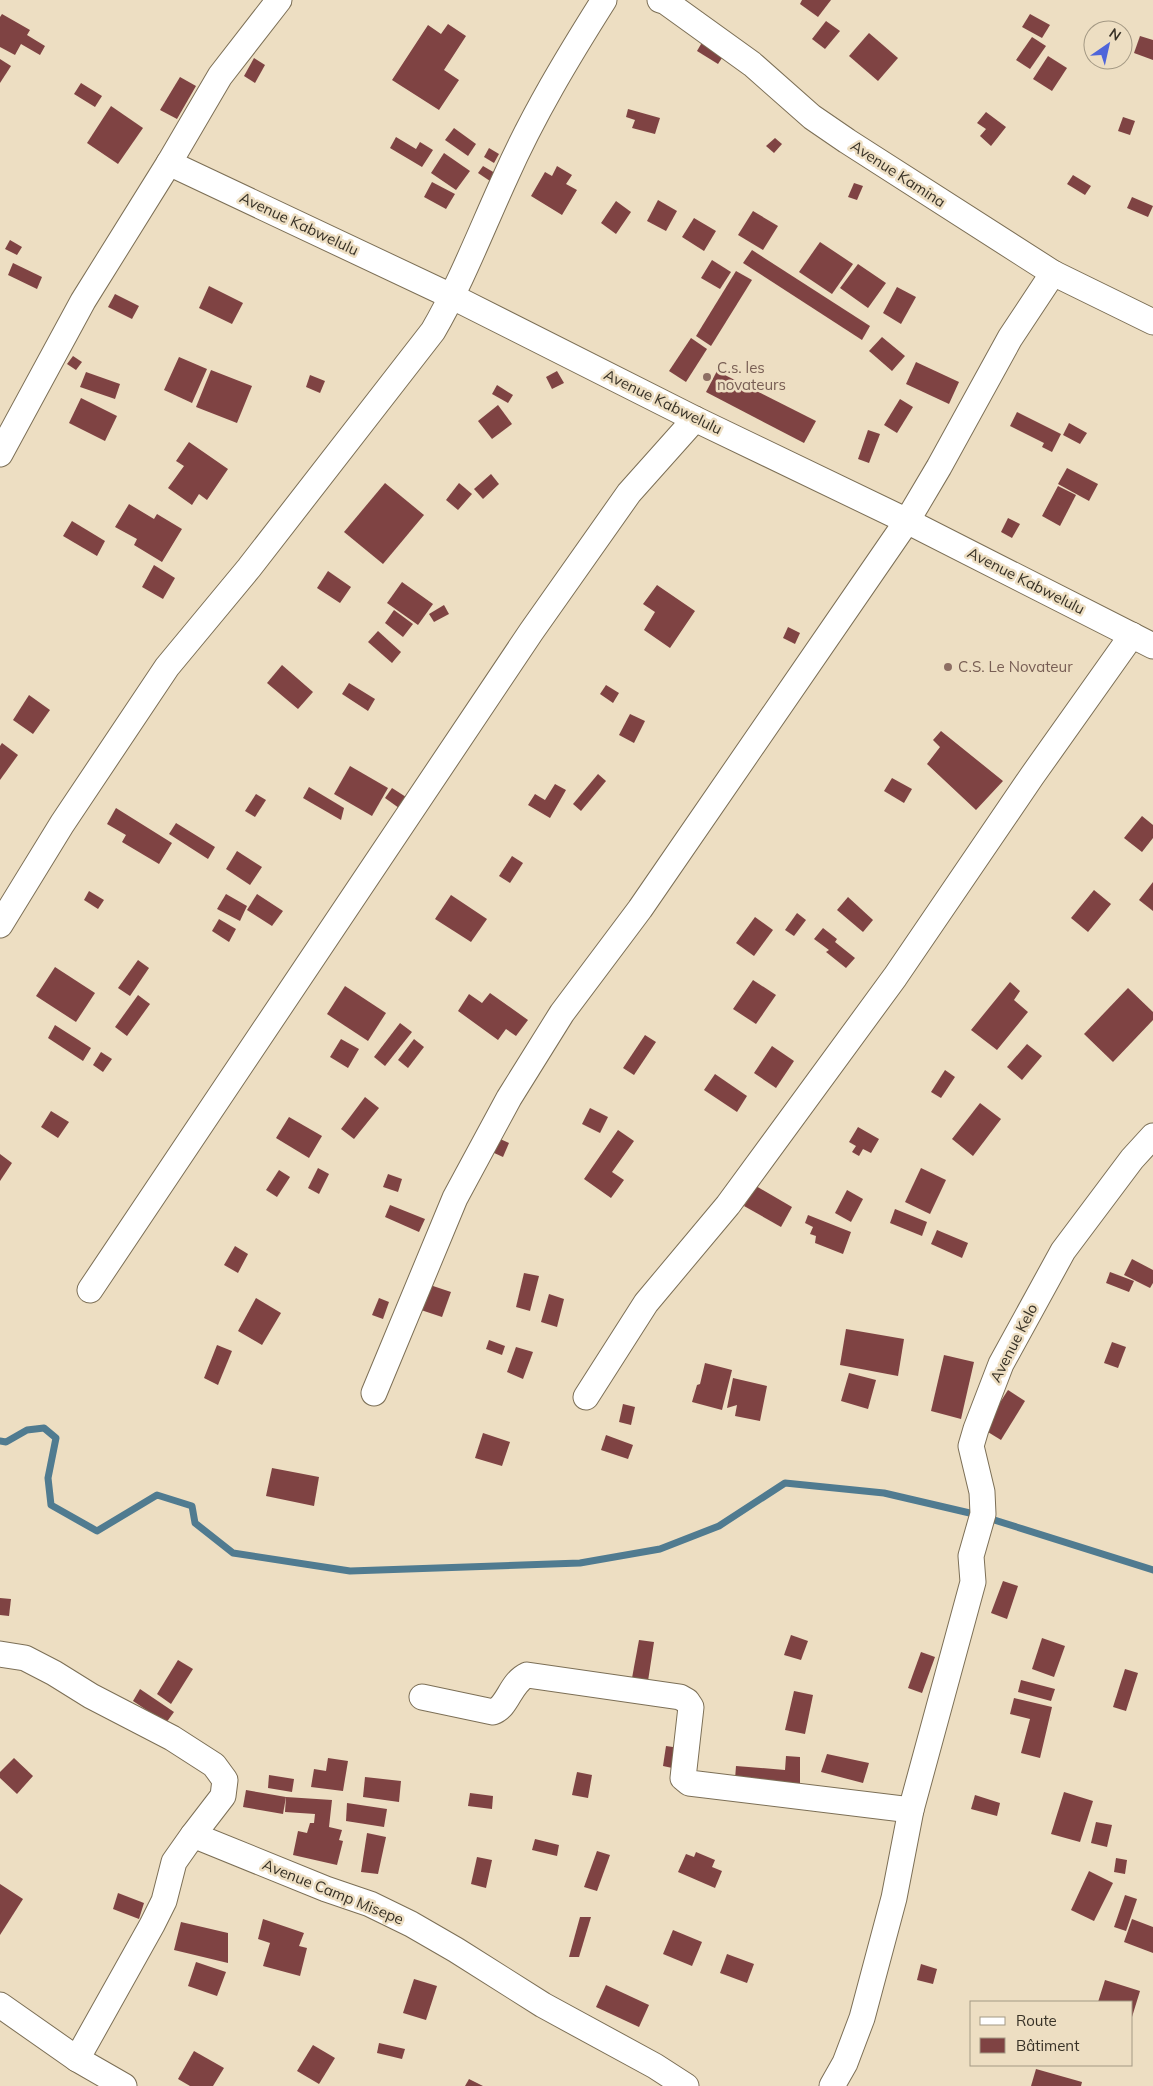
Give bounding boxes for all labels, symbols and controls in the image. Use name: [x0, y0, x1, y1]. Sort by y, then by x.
north arrow: [1083, 20, 1133, 70]
text: N: [1106, 24, 1125, 45]
street label: Avenue Kamina: [847, 136, 949, 211]
street label: Avenue Kabwelulu: [237, 188, 362, 259]
place label: C.s. les novateurs: [717, 358, 786, 394]
street label: Avenue Kabwelulu: [601, 365, 725, 438]
marker: C.s. les novateurs: [701, 371, 713, 383]
street label: Avenue Kabwelulu: [964, 543, 1088, 618]
place label: C.S. Le Novateur: [958, 657, 1073, 676]
marker: C.S. Le Novateur: [942, 661, 954, 673]
street label: Avenue Kelo: [986, 1300, 1041, 1385]
street label: Avenue Camp Misepe: [260, 1855, 407, 1929]
legend: [970, 2001, 1133, 2066]
text: Route: [1016, 2011, 1057, 2030]
text: Bâtiment: [1016, 2036, 1079, 2055]

